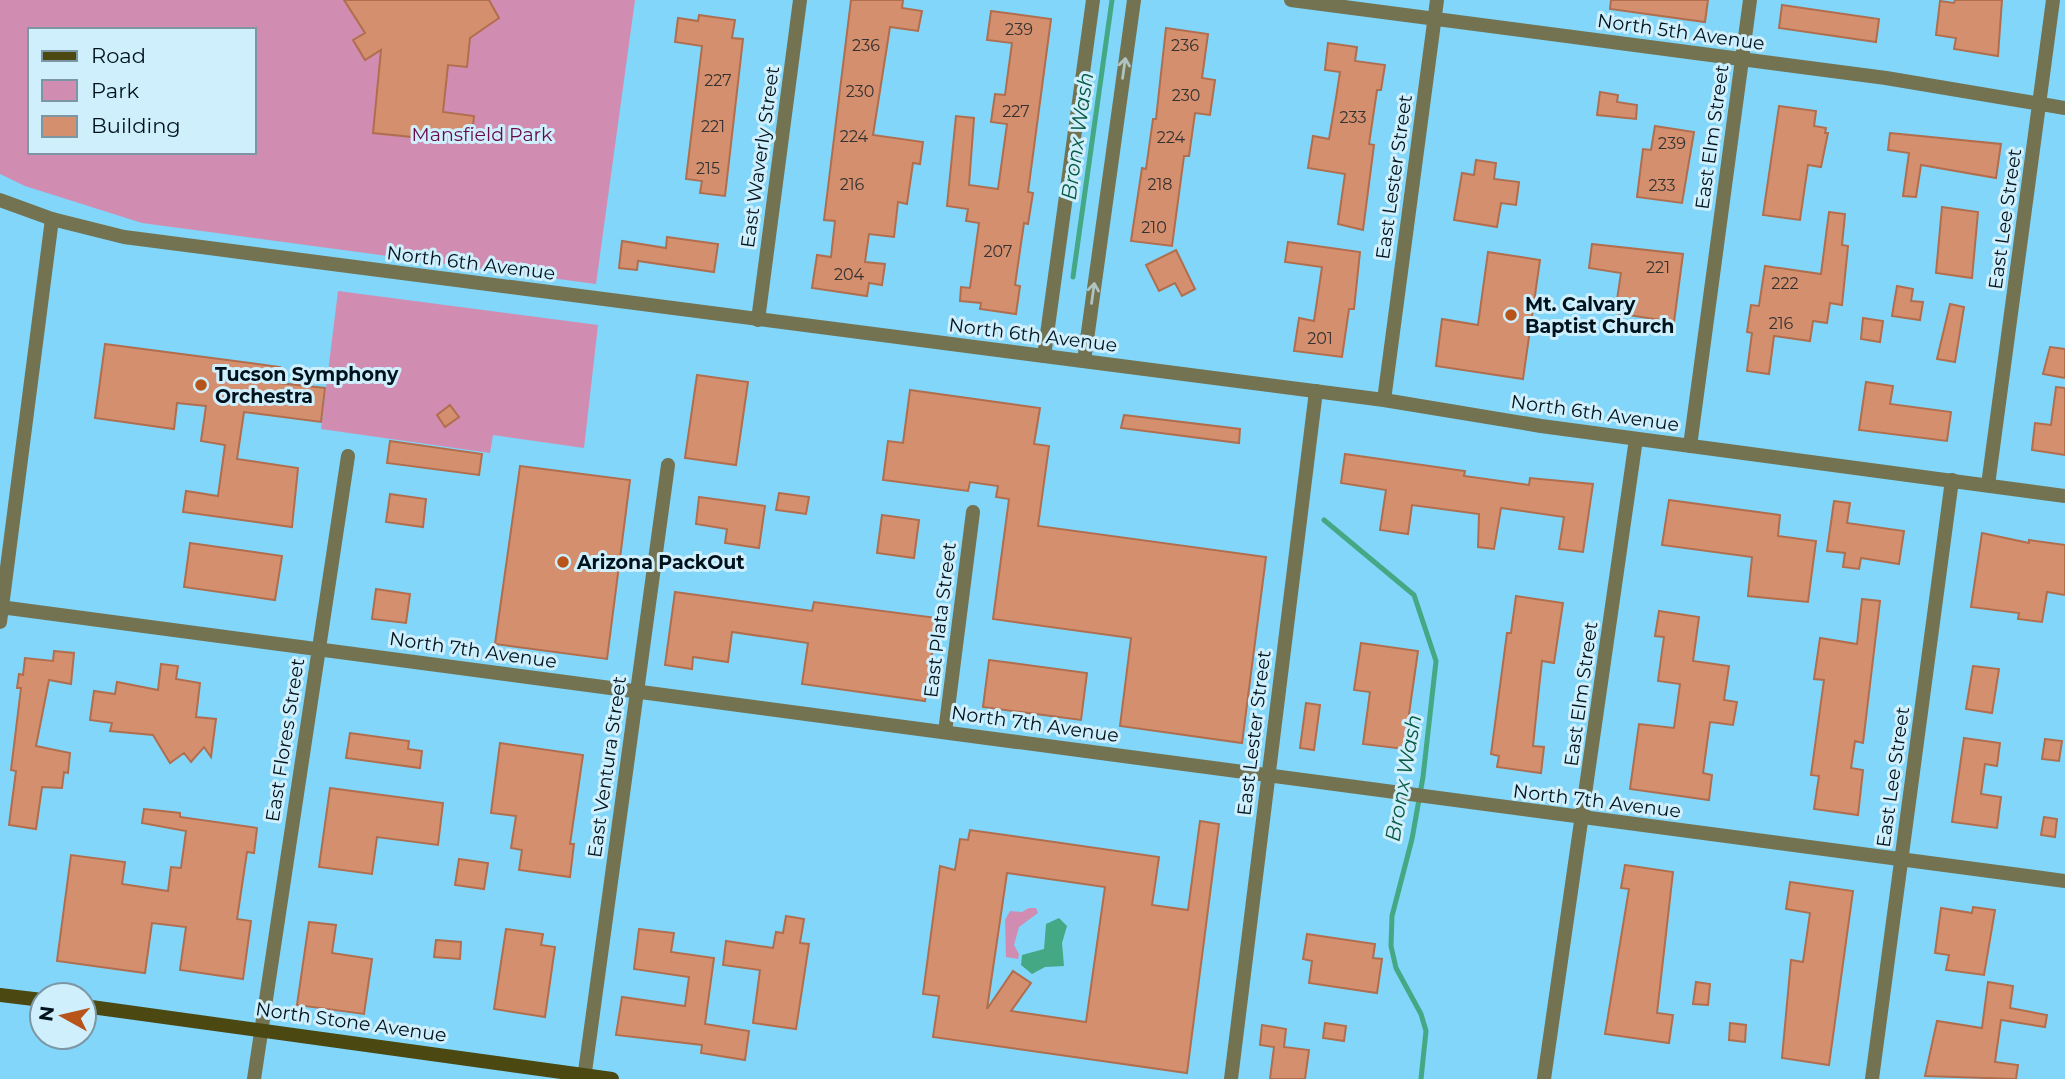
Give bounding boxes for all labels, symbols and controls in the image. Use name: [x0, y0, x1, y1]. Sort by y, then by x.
street label: North 5th Avenue: [1596, 9, 1766, 55]
house number: 239: [1005, 20, 1033, 39]
legend: [28, 28, 256, 154]
house number: 236: [852, 36, 880, 55]
house number: 236: [1171, 36, 1199, 55]
text: Road: [91, 43, 146, 68]
one-way arrow: [1118, 57, 1131, 80]
street label: East Elm Street: [1690, 63, 1734, 211]
street label: East Waverly Street: [736, 64, 784, 249]
house number: 227: [704, 71, 732, 90]
water label: Bronx Wash: [1056, 71, 1098, 201]
text: Park: [91, 78, 139, 103]
house number: 230: [846, 82, 874, 101]
house number: 230: [1172, 86, 1200, 105]
street label: East Lester Street: [1371, 93, 1417, 261]
house number: 227: [1002, 102, 1030, 121]
house number: 233: [1339, 108, 1367, 127]
text: Building: [91, 113, 181, 138]
house number: 221: [701, 117, 725, 136]
park label: Mansfield Park: [412, 123, 553, 146]
house number: 224: [840, 127, 869, 146]
house number: 224: [1157, 128, 1186, 147]
house number: 239: [1658, 134, 1686, 153]
street label: East Lee Street: [1984, 147, 2026, 291]
house number: 215: [696, 159, 720, 178]
house number: 216: [840, 175, 865, 194]
house number: 218: [1147, 175, 1173, 194]
house number: 233: [1648, 176, 1676, 195]
house number: 210: [1141, 218, 1167, 237]
street label: North 6th Avenue: [385, 241, 557, 285]
house number: 207: [984, 242, 1012, 261]
house number: 221: [1646, 258, 1670, 277]
house number: 204: [834, 265, 865, 284]
house number: 222: [1771, 274, 1799, 293]
one-way arrow: [1087, 282, 1100, 305]
place label: Mt. Calvary Baptist Church: [1525, 293, 1674, 338]
marker: Mt. Calvary Baptist Church: [1503, 307, 1519, 323]
street label: North 6th Avenue: [947, 313, 1119, 357]
house number: 216: [1769, 314, 1794, 333]
house number: 201: [1307, 329, 1333, 348]
place label: Tucson Symphony Orchestra: [215, 363, 399, 408]
marker: Tucson Symphony Orchestra: [193, 377, 209, 393]
street label: North 6th Avenue: [1509, 390, 1681, 436]
street label: East Plata Street: [919, 541, 961, 699]
place label: Arizona PackOut: [576, 551, 745, 574]
marker: Arizona PackOut: [555, 554, 571, 570]
street label: East Elm Street: [1559, 620, 1603, 768]
street label: North 7th Avenue: [388, 627, 558, 673]
street label: East Lester Street: [1232, 649, 1276, 817]
street label: East Flores Street: [261, 656, 309, 823]
street label: East Ventura Street: [583, 674, 631, 859]
street label: North 7th Avenue: [950, 701, 1120, 747]
street label: East Lee Street: [1872, 705, 1914, 849]
water label: Bronx Wash: [1380, 713, 1426, 843]
street label: North 7th Avenue: [1512, 779, 1682, 823]
north arrow: [28, 981, 98, 1051]
street label: North Stone Avenue: [254, 997, 448, 1047]
text: N: [34, 1004, 59, 1023]

